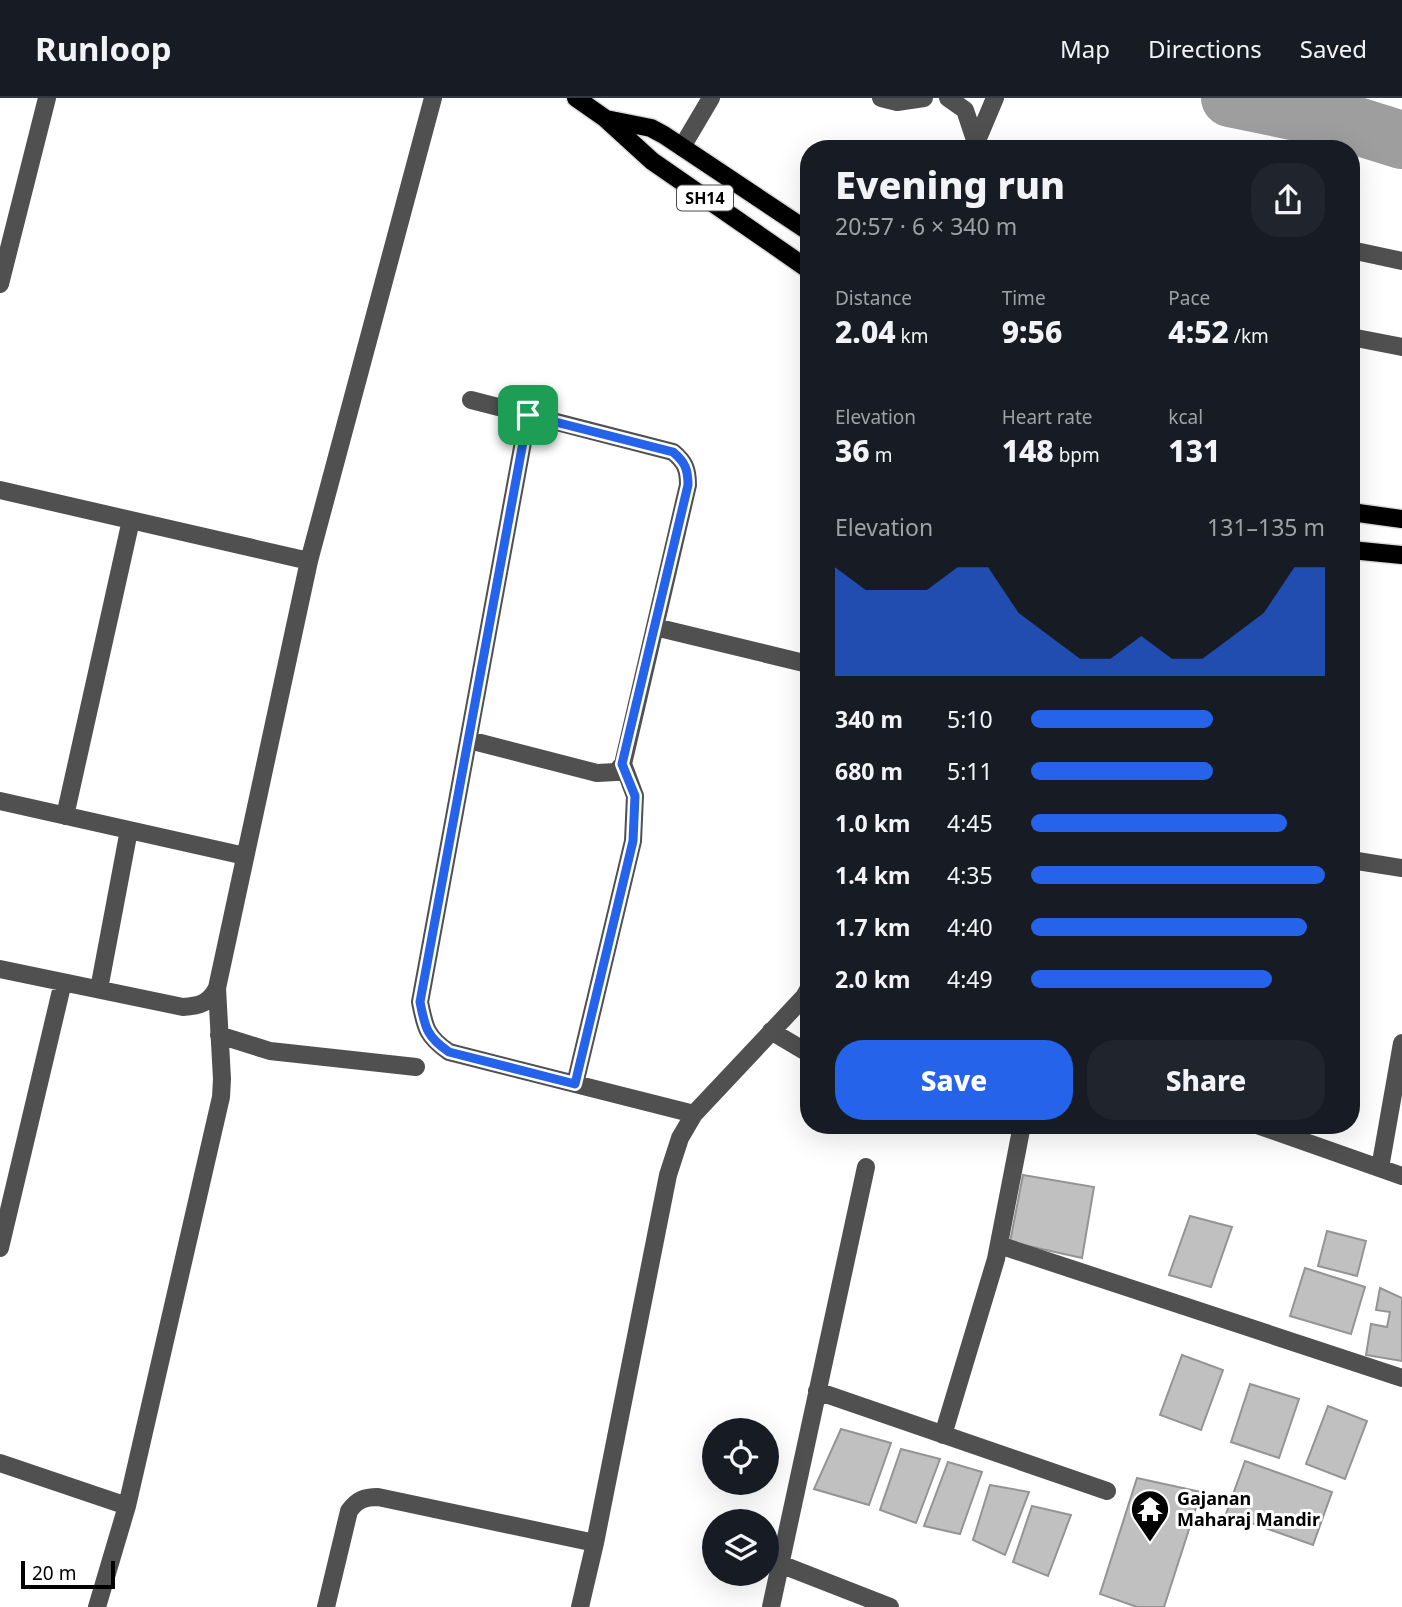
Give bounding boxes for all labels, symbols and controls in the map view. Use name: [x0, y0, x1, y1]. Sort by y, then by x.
text: Runloop: [35, 26, 172, 71]
text: Map: [1060, 32, 1110, 65]
text: Directions: [1148, 32, 1262, 65]
text: Saved: [1300, 32, 1367, 65]
text: Evening run: [835, 158, 1065, 210]
button: share: [1251, 163, 1325, 237]
road number: SH14: [677, 186, 733, 211]
text: 20:57 · 6 × 340 m: [835, 210, 1017, 242]
text: Distance: [835, 285, 912, 311]
text: Time: [1002, 285, 1046, 311]
text: Pace: [1168, 285, 1210, 311]
text: 2.04: [835, 311, 896, 352]
text: 9:56: [1002, 311, 1062, 352]
text: 4:52: [1168, 311, 1229, 352]
text: km: [896, 323, 928, 349]
text: /km: [1229, 323, 1269, 349]
pin: [498, 385, 558, 445]
icon: arrive: [509, 396, 547, 434]
text: Elevation: [835, 404, 916, 430]
text: Heart rate: [1002, 404, 1092, 430]
text: kcal: [1168, 404, 1203, 430]
text: 36: [835, 430, 870, 471]
text: 148: [1002, 430, 1054, 471]
text: 131: [1168, 430, 1220, 471]
text: m: [870, 442, 892, 468]
text: bpm: [1054, 442, 1100, 468]
text: Elevation: [835, 511, 933, 543]
text: 131–135 m: [1207, 511, 1325, 543]
text: 340 m: [835, 703, 903, 735]
text: 5:10: [947, 703, 993, 735]
text: 680 m: [835, 755, 903, 787]
text: 5:11: [947, 755, 993, 787]
text: 1.0 km: [835, 807, 910, 839]
text: 4:45: [947, 807, 993, 839]
text: 1.4 km: [835, 859, 910, 891]
text: 4:35: [947, 859, 993, 891]
text: 1.7 km: [835, 911, 910, 943]
text: 4:40: [947, 911, 993, 943]
text: 2.0 km: [835, 963, 910, 995]
text: 4:49: [947, 963, 993, 995]
button: Save: [835, 1040, 1073, 1120]
button: Share: [1087, 1040, 1325, 1120]
map controls: [702, 1418, 779, 1586]
button: locate: [702, 1418, 779, 1495]
place label: Gajanan Maharaj Mandir: [1177, 1486, 1320, 1531]
temple icon: Gajanan Maharaj Mandir: [1129, 1488, 1171, 1543]
button: layers: [702, 1509, 779, 1586]
scale bar: [21, 1558, 116, 1590]
text: 20 m: [32, 1560, 76, 1586]

